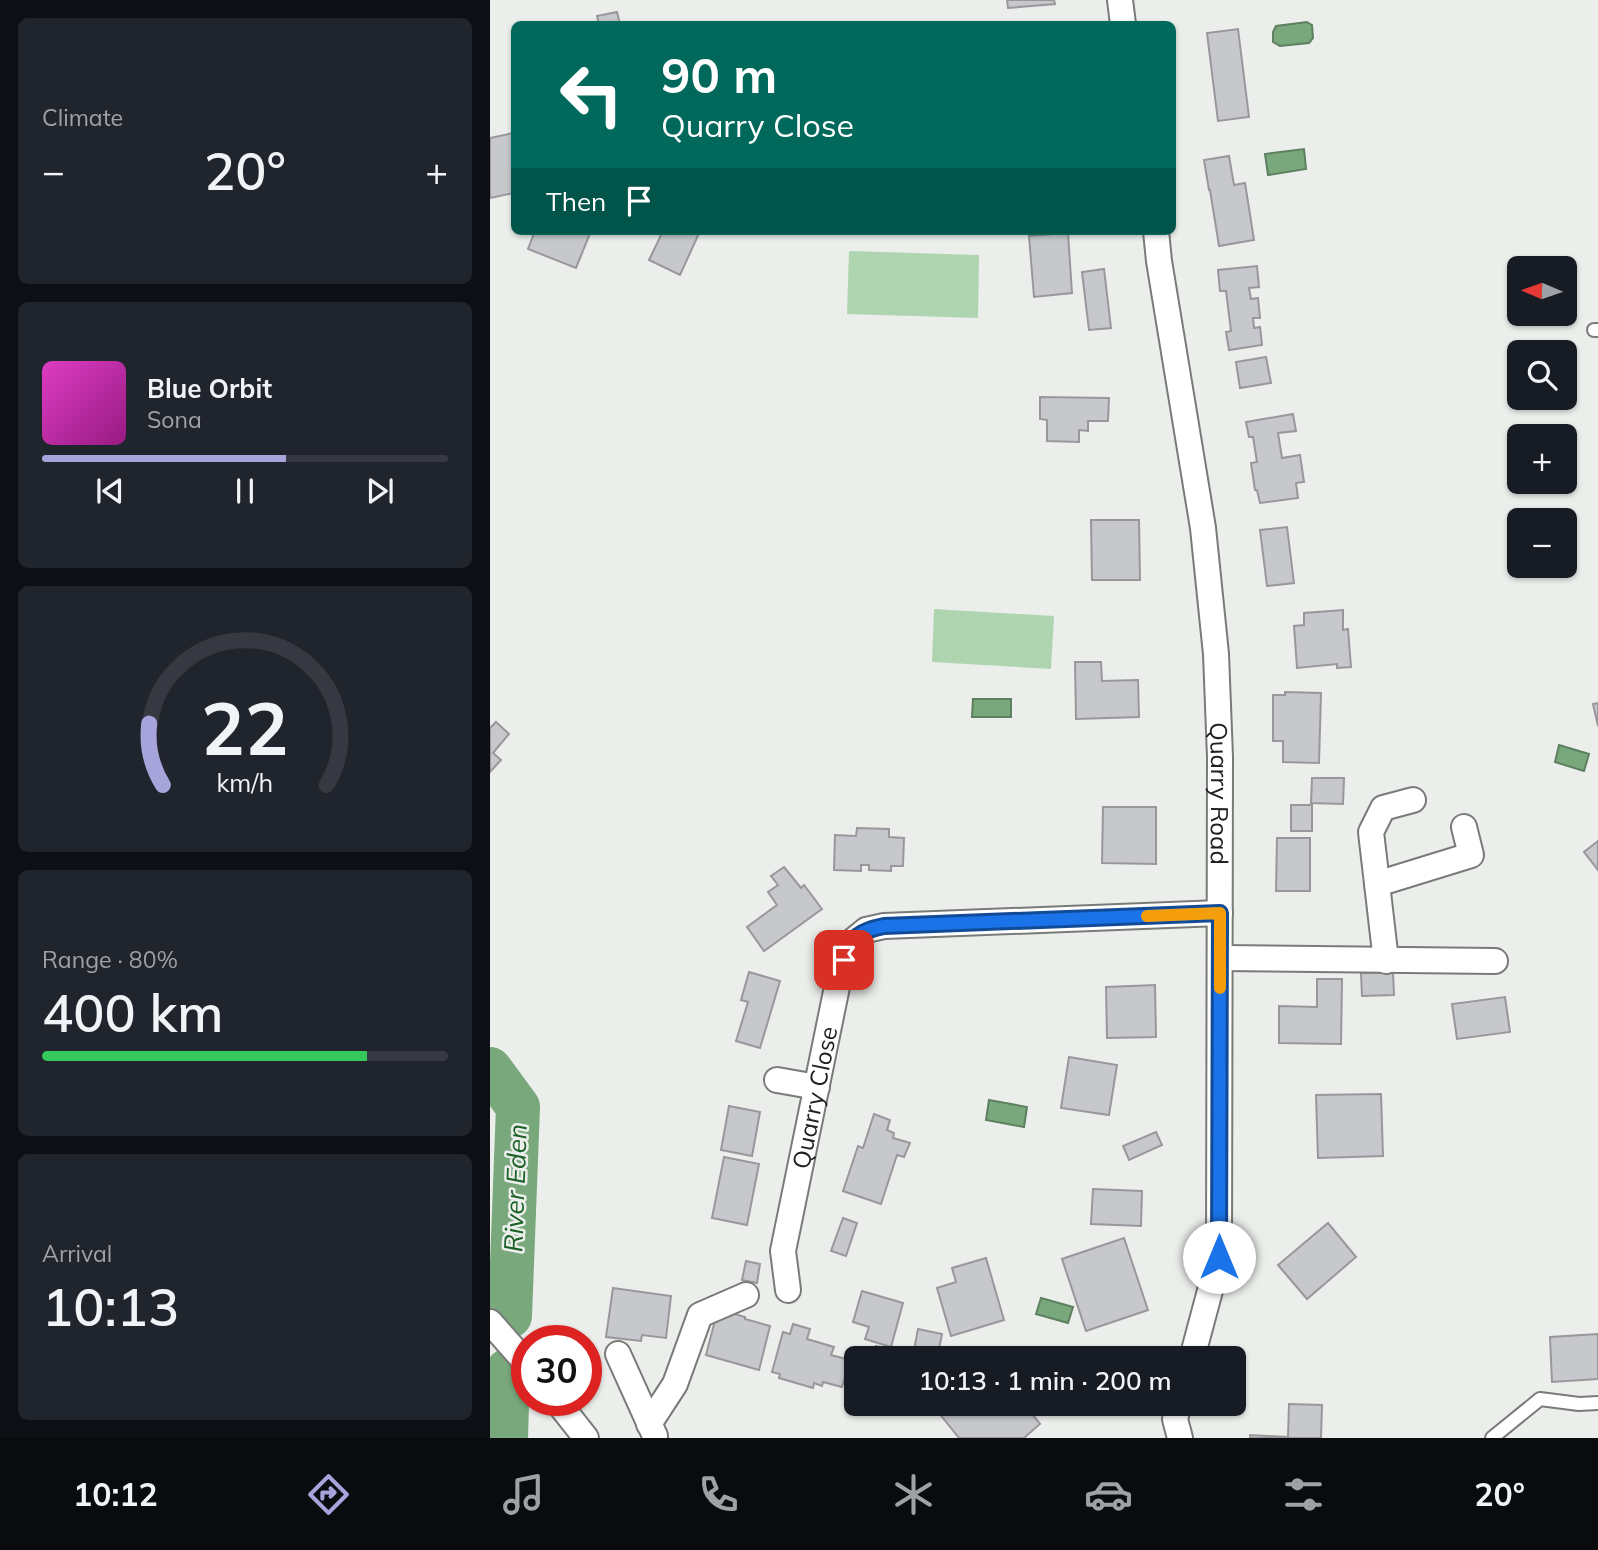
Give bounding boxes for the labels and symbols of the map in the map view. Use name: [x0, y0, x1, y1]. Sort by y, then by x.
north arrow: [1507, 256, 1577, 326]
street label: Quarry Road: [1204, 722, 1235, 865]
pin: [814, 930, 874, 990]
street label: Quarry Close: [785, 1024, 844, 1171]
water label: River Eden: [496, 1123, 534, 1253]
position arrow: [1182, 1220, 1256, 1294]
speed limit sign: 30: [511, 1325, 602, 1416]

